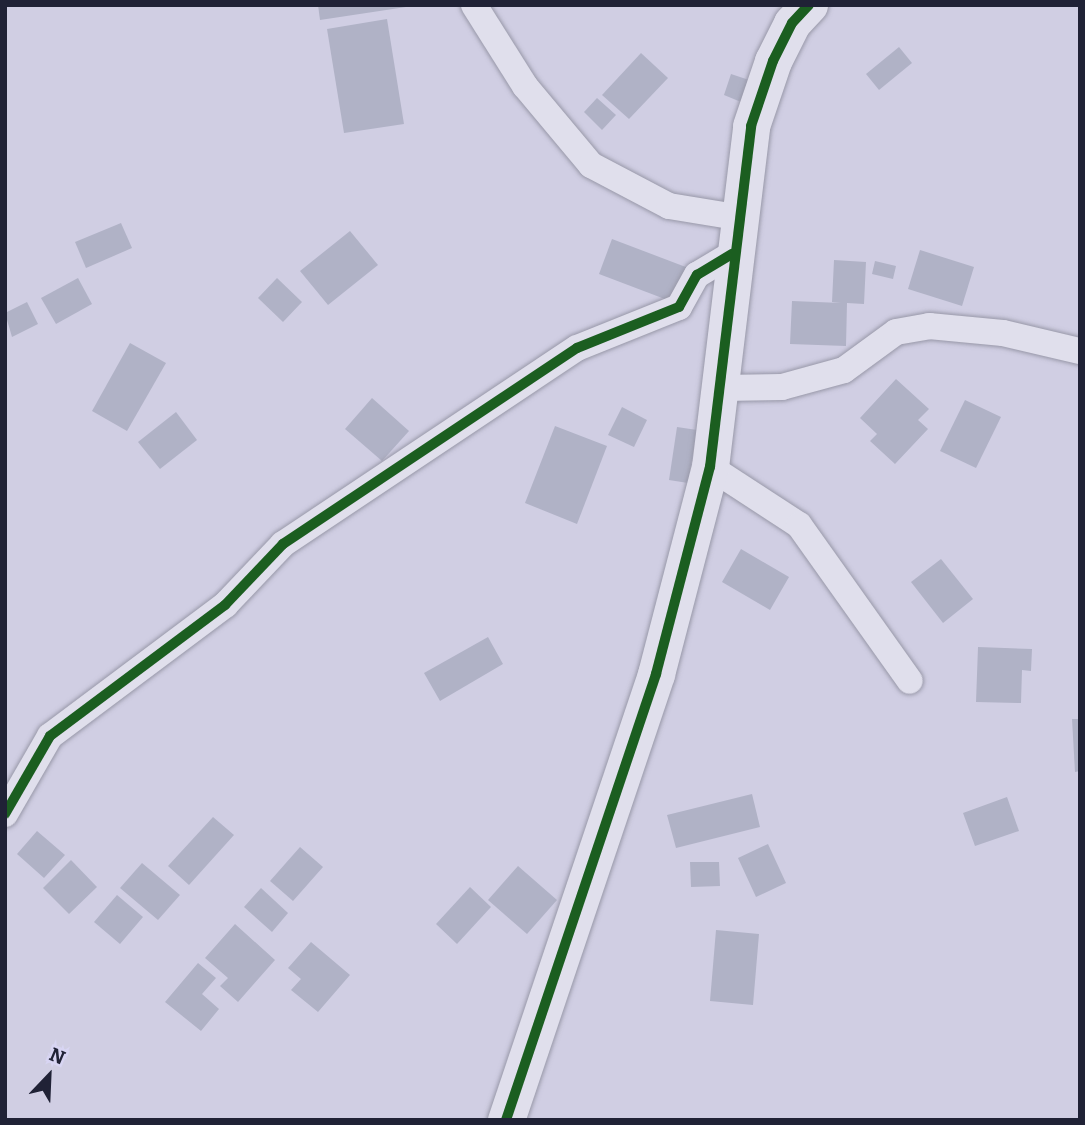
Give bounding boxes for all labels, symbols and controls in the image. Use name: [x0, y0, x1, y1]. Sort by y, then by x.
north arrow: [14, 1041, 84, 1111]
text: N: [46, 1043, 69, 1070]

